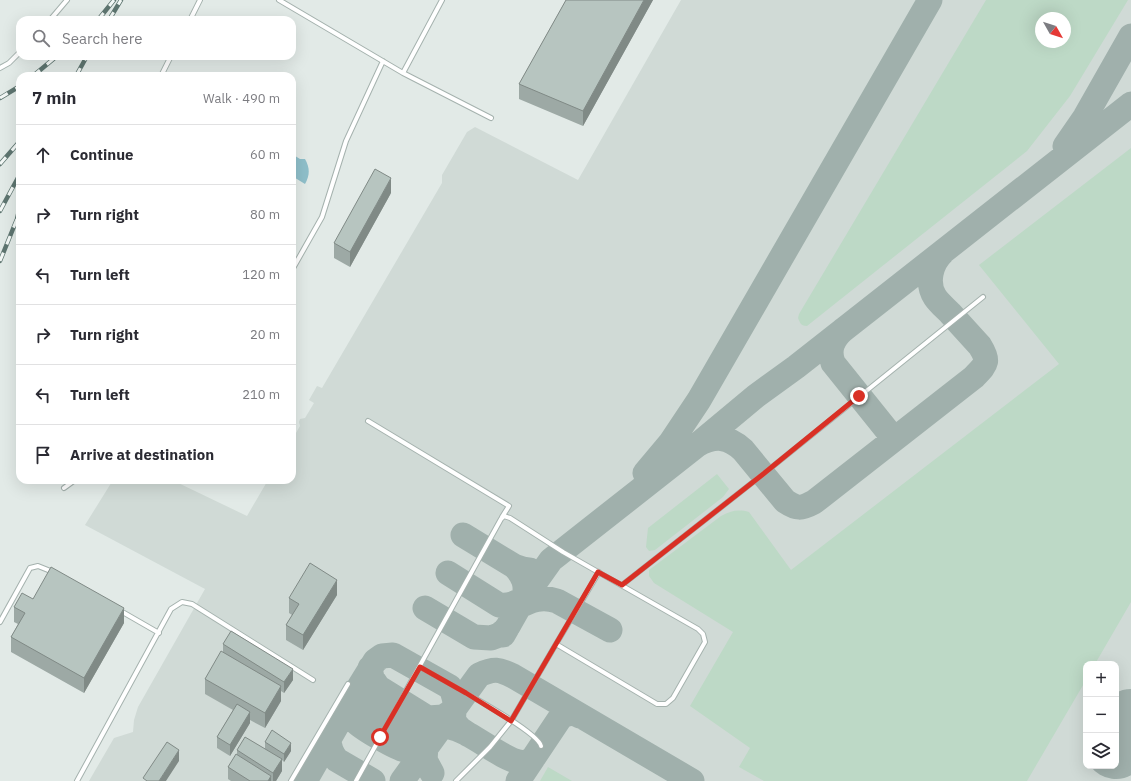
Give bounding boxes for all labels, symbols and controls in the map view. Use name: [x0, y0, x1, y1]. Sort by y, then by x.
north arrow: [1035, 12, 1071, 48]
search box: [16, 16, 296, 60]
icon: search: [30, 27, 52, 49]
text: Search here: [62, 29, 142, 48]
text: 7 min: [32, 87, 76, 109]
text: Walk · 490 m: [203, 90, 280, 107]
icon: ahead: [32, 144, 54, 166]
text: Continue: [70, 145, 134, 164]
text: 60 m: [250, 146, 280, 163]
icon: right: [32, 204, 54, 226]
text: Turn right: [70, 205, 139, 224]
text: 80 m: [250, 206, 280, 223]
icon: left: [32, 264, 54, 286]
text: Turn left: [70, 265, 130, 284]
text: 120 m: [242, 266, 280, 283]
icon: right: [32, 324, 54, 346]
text: Turn right: [70, 325, 139, 344]
text: 20 m: [250, 326, 280, 343]
icon: left: [32, 384, 54, 406]
text: Turn left: [70, 385, 130, 404]
text: 210 m: [242, 386, 280, 403]
route end: [850, 387, 868, 405]
icon: arrive: [32, 444, 54, 466]
text: Arrive at destination: [70, 445, 214, 464]
map controls: [1083, 661, 1119, 769]
button: +: [1083, 661, 1119, 697]
button: −: [1083, 697, 1119, 733]
route start: [371, 728, 389, 746]
button: layers: [1083, 733, 1119, 769]

